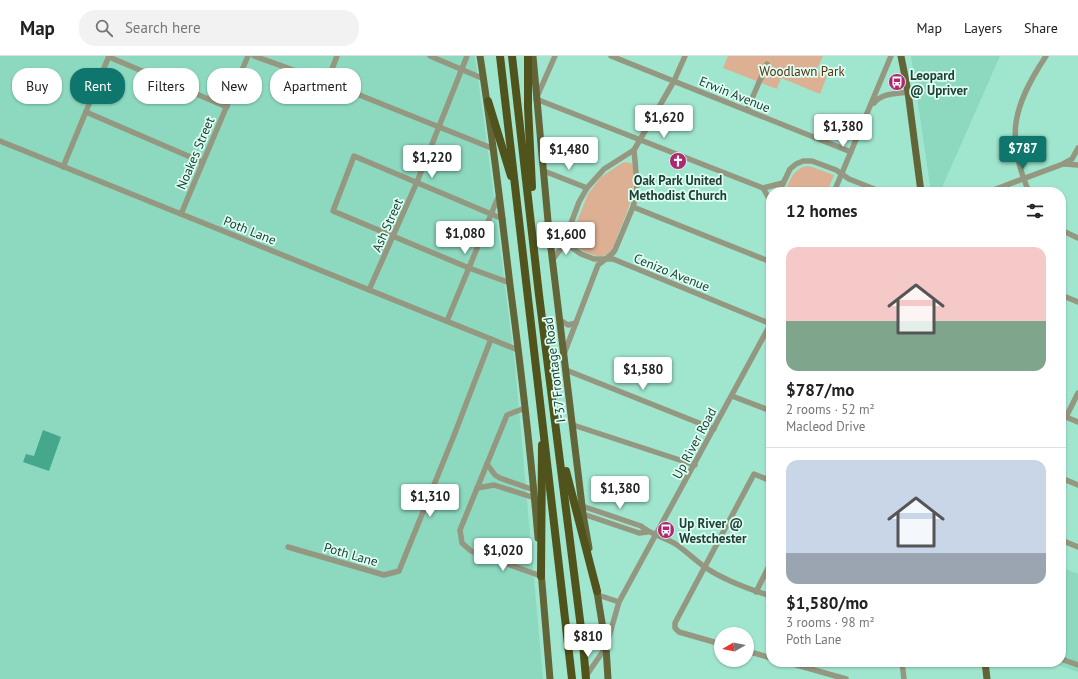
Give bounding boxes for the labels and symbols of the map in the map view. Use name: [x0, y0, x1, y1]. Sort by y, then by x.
park label: Woodlawn Park: [759, 63, 845, 80]
place label: Leopard @ Upriver: [910, 67, 968, 99]
street label: Erwin Avenue: [697, 72, 773, 116]
bus stop icon: Leopard @ Upriver: [887, 72, 907, 92]
pin: $1,620: [631, 105, 697, 139]
street label: Noakes Street: [173, 114, 219, 192]
pin: $1,380: [810, 114, 876, 148]
pin: $787: [999, 136, 1047, 170]
pin: $1,480: [536, 137, 602, 171]
pin: $1,220: [399, 145, 465, 179]
church icon: Oak Park United Methodist Church: [668, 151, 688, 171]
place label: Oak Park United Methodist Church: [629, 172, 727, 204]
street label: Ash Street: [368, 195, 407, 255]
street label: Poth Lane: [221, 212, 279, 249]
pin: $1,080: [432, 221, 498, 255]
pin: $1,600: [533, 222, 599, 256]
street label: Cenizo Avenue: [631, 250, 712, 295]
street label: I-37 Frontage Road: [540, 316, 569, 424]
pin: $1,580: [610, 357, 676, 391]
street label: Up River Road: [669, 405, 720, 482]
pin: $1,380: [587, 476, 653, 510]
pin: $1,310: [397, 484, 463, 518]
place label: Up River @ Westchester: [679, 515, 747, 547]
bus stop icon: Up River @ Westchester: [656, 520, 676, 540]
pin: $1,020: [470, 538, 536, 572]
street label: Poth Lane: [322, 539, 380, 570]
pin: $810: [564, 624, 612, 658]
north arrow: [714, 627, 754, 667]

